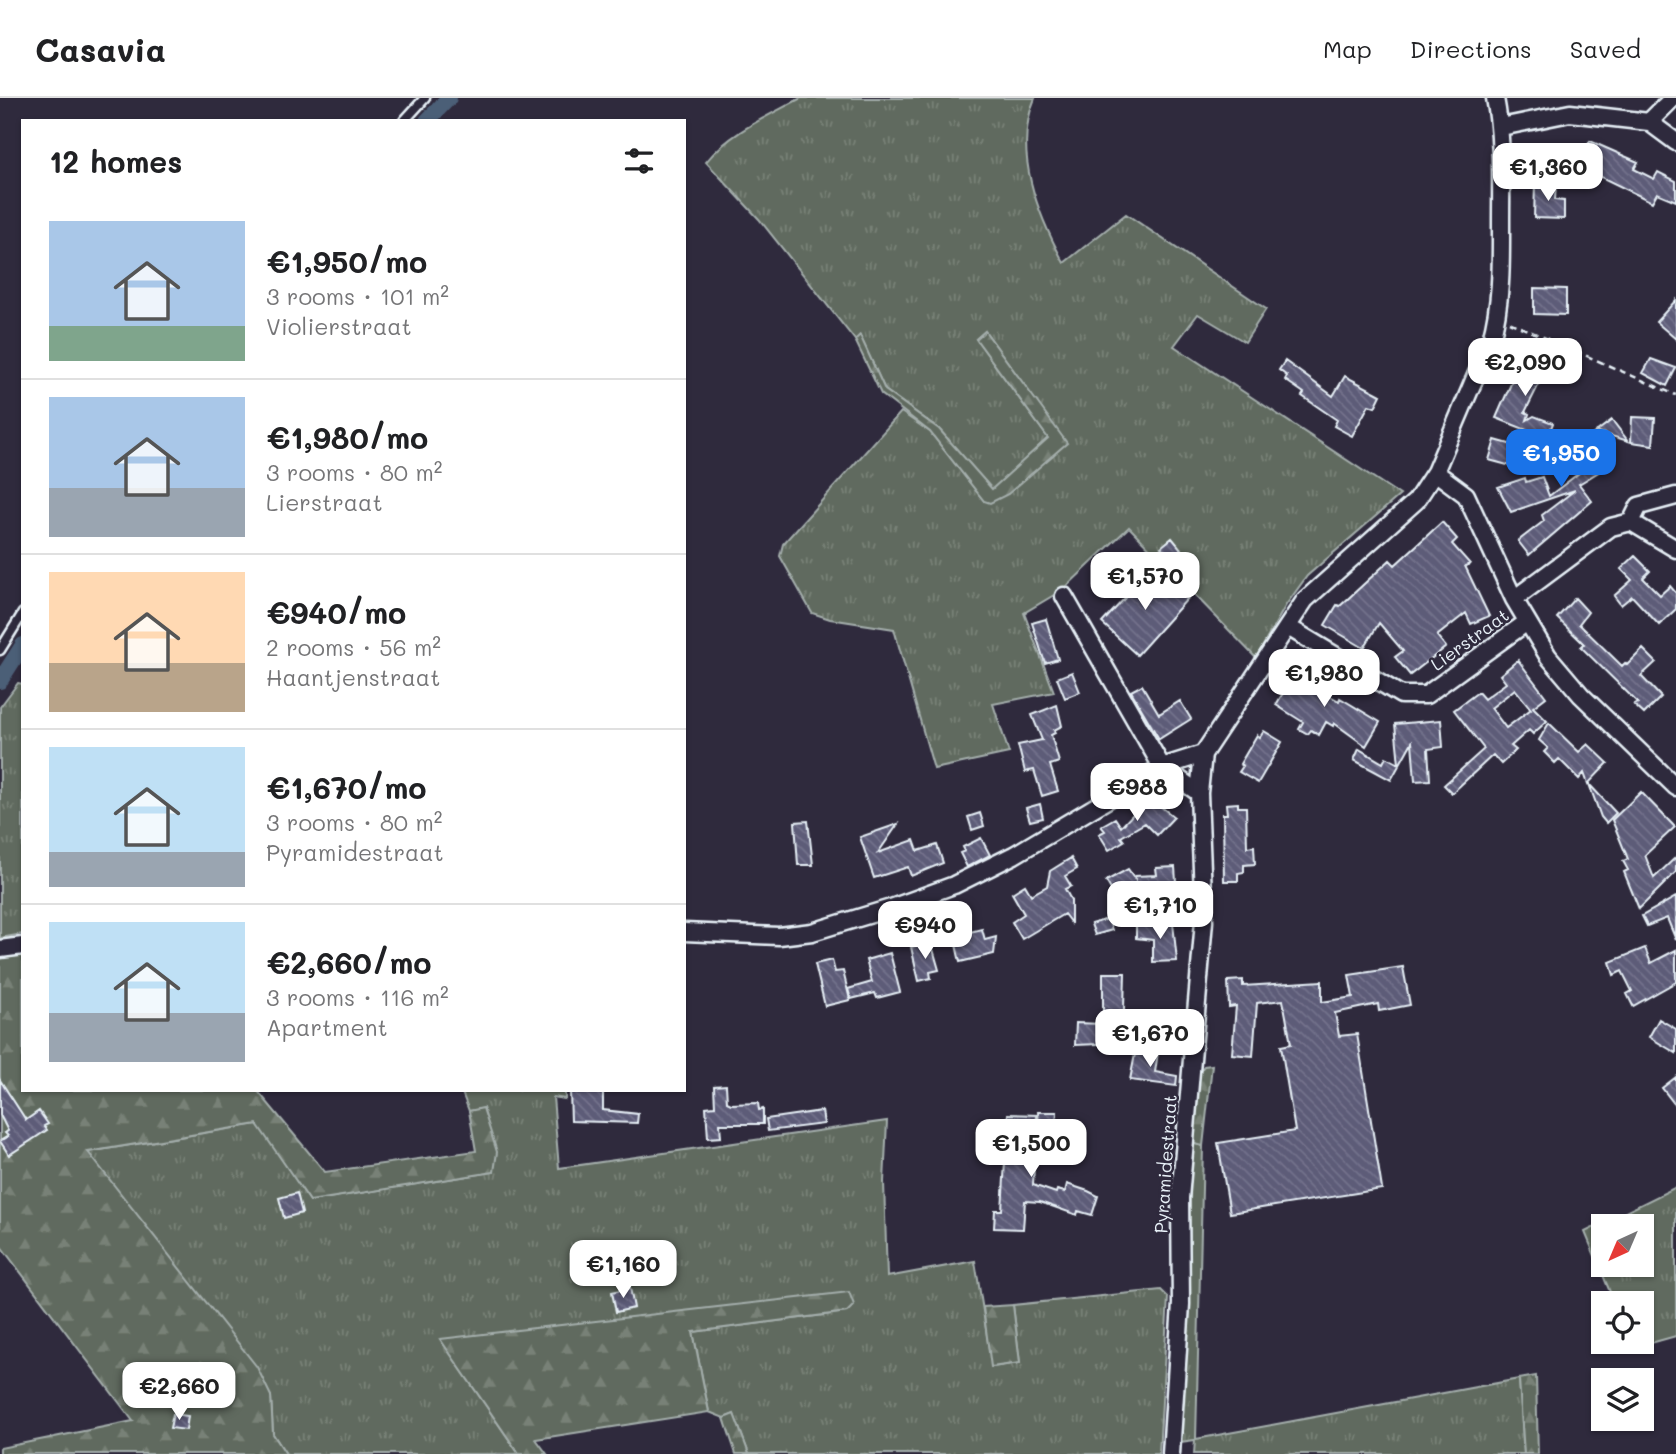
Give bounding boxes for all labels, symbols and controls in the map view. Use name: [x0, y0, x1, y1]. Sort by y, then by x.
text: Casavia: [35, 27, 166, 70]
text: Map: [1323, 33, 1372, 64]
text: Directions: [1410, 33, 1532, 64]
text: Saved: [1570, 33, 1641, 64]
text: 12 homes: [49, 141, 182, 181]
icon: filters: [620, 142, 658, 180]
pin: €1,360: [1491, 144, 1605, 203]
text: €1,360: [1509, 151, 1587, 181]
text: €1,950/mo: [266, 241, 427, 281]
icon: home: [105, 249, 189, 333]
text: 3 rooms · 101 m²: [266, 281, 449, 311]
text: Violierstraat: [266, 311, 412, 341]
pin: €2,090: [1468, 338, 1582, 398]
text: €2,090: [1484, 346, 1566, 376]
text: €1,980/mo: [266, 417, 428, 457]
icon: home: [105, 425, 189, 509]
pin: €1,950: [1504, 430, 1618, 489]
text: €1,950: [1522, 437, 1600, 467]
text: 3 rooms · 80 m²: [266, 457, 442, 487]
text: Lierstraat: [266, 487, 383, 517]
pin: €1,570: [1088, 552, 1202, 612]
text: €1,570: [1107, 560, 1183, 590]
text: €940/mo: [266, 592, 406, 632]
icon: home: [105, 600, 189, 684]
street label: Lierstraat: [1425, 603, 1513, 676]
text: 2 rooms · 56 m²: [266, 632, 441, 662]
pin: €1,980: [1267, 650, 1381, 709]
text: €1,980: [1285, 657, 1363, 687]
text: Haantjenstraat: [266, 662, 440, 692]
pin: €988: [1096, 764, 1178, 823]
text: €1,670/mo: [266, 767, 427, 807]
text: €988: [1107, 771, 1168, 801]
icon: home: [105, 775, 189, 859]
text: 3 rooms · 80 m²: [266, 807, 442, 837]
text: Pyramidestraat: [266, 837, 444, 867]
pin: €1,710: [1103, 882, 1217, 941]
text: €1,710: [1123, 889, 1197, 919]
pin: €940: [884, 902, 966, 961]
text: €940: [894, 909, 956, 939]
text: €2,660/mo: [266, 942, 431, 982]
icon: home: [105, 950, 189, 1034]
text: 3 rooms · 116 m²: [266, 982, 449, 1012]
pin: €1,670: [1093, 1010, 1207, 1069]
text: Apartment: [266, 1012, 388, 1042]
text: €1,670: [1111, 1017, 1189, 1047]
street label: Pyramidestraat: [1148, 1094, 1182, 1234]
pin: €1,500: [974, 1119, 1088, 1179]
text: €1,500: [992, 1127, 1070, 1157]
north arrow: [1591, 1214, 1654, 1278]
map controls: [1591, 1214, 1654, 1431]
pin: €1,160: [566, 1240, 680, 1300]
text: €1,160: [586, 1248, 660, 1278]
button: locate: [1591, 1291, 1654, 1354]
pin: €2,660: [122, 1362, 236, 1422]
button: layers: [1591, 1368, 1654, 1431]
text: €2,660: [138, 1370, 220, 1400]

